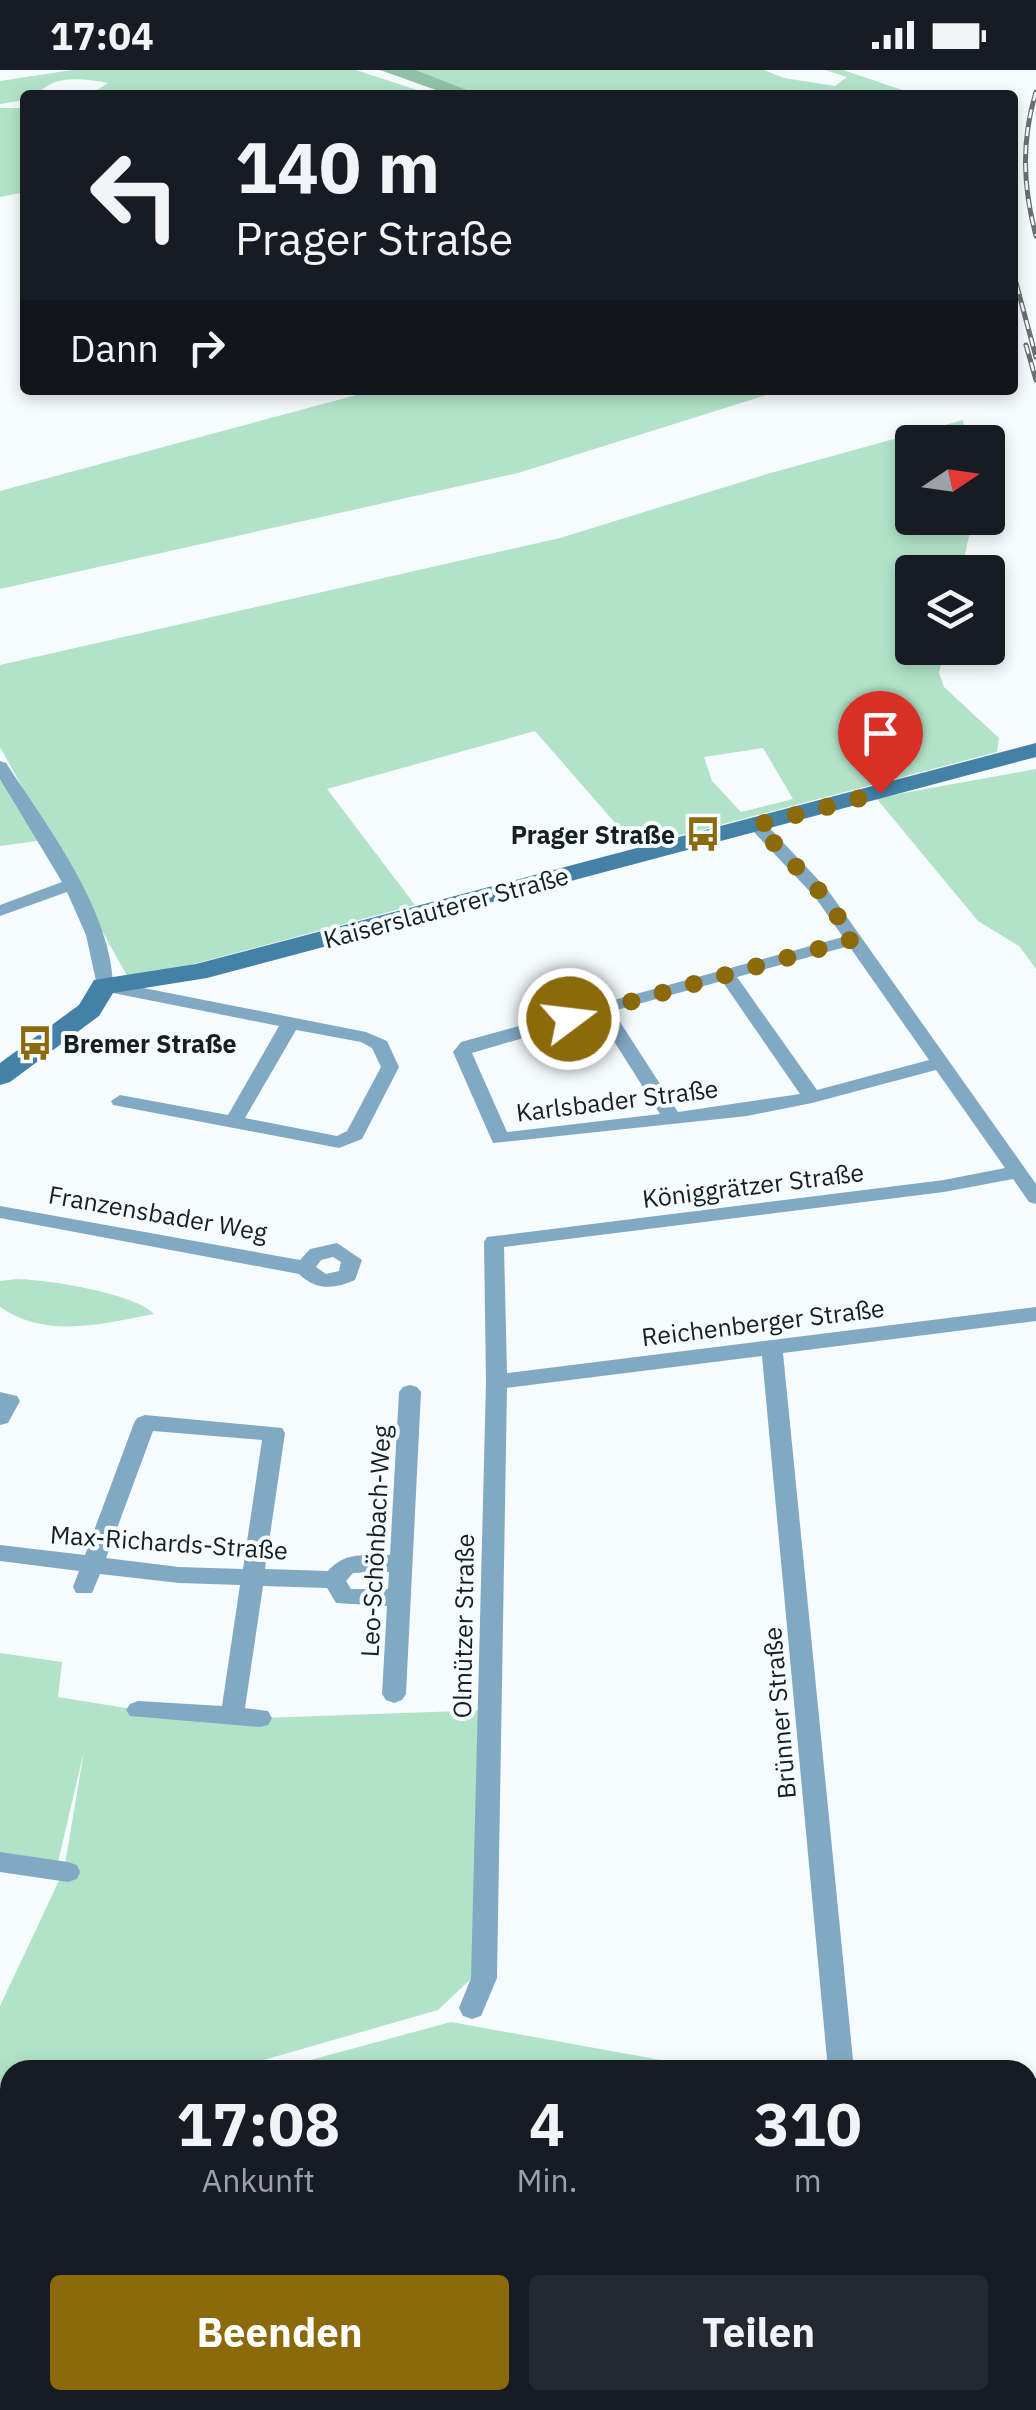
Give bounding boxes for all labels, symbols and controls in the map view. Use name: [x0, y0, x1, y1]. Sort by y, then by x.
text: 17:04: [50, 11, 154, 60]
text: 140 m: [235, 121, 440, 212]
icon: left: [70, 130, 200, 260]
text: Prager Straße: [235, 209, 513, 267]
icon: right: [179, 320, 234, 375]
text: Dann: [70, 323, 159, 372]
north arrow: [895, 425, 1005, 535]
map controls: [895, 425, 1005, 665]
button: layers: [895, 555, 1005, 665]
pin: [838, 691, 923, 794]
icon: arrive: [853, 706, 908, 761]
bus stop icon: Prager Straße: [684, 815, 722, 853]
place label: Prager Straße: [511, 818, 675, 851]
street label: Kaiserslauterer Straße: [320, 858, 572, 956]
position arrow: [517, 967, 621, 1071]
bus stop icon: Bremer Straße: [16, 1024, 54, 1062]
place label: Bremer Straße: [63, 1027, 237, 1060]
street label: Karlsbader Straße: [514, 1071, 720, 1129]
street label: Königgrätzer Straße: [640, 1155, 866, 1215]
street label: Franzensbader Weg: [46, 1178, 270, 1248]
street label: Reichenberger Straße: [640, 1291, 886, 1353]
street label: Leo-Schönbach-Weg: [352, 1424, 398, 1658]
street label: Max-Richards-Straße: [49, 1517, 289, 1567]
street label: Olmützer Straße: [445, 1533, 481, 1719]
street label: Brünner Straße: [755, 1626, 803, 1800]
text: 17:08: [176, 2084, 340, 2163]
text: 4: [529, 2084, 565, 2163]
text: 310: [754, 2084, 862, 2163]
text: Ankunft: [202, 2159, 315, 2201]
text: Min.: [516, 2159, 577, 2201]
text: m: [794, 2159, 822, 2201]
button: Beenden: [50, 2275, 509, 2390]
button: Teilen: [529, 2275, 988, 2390]

